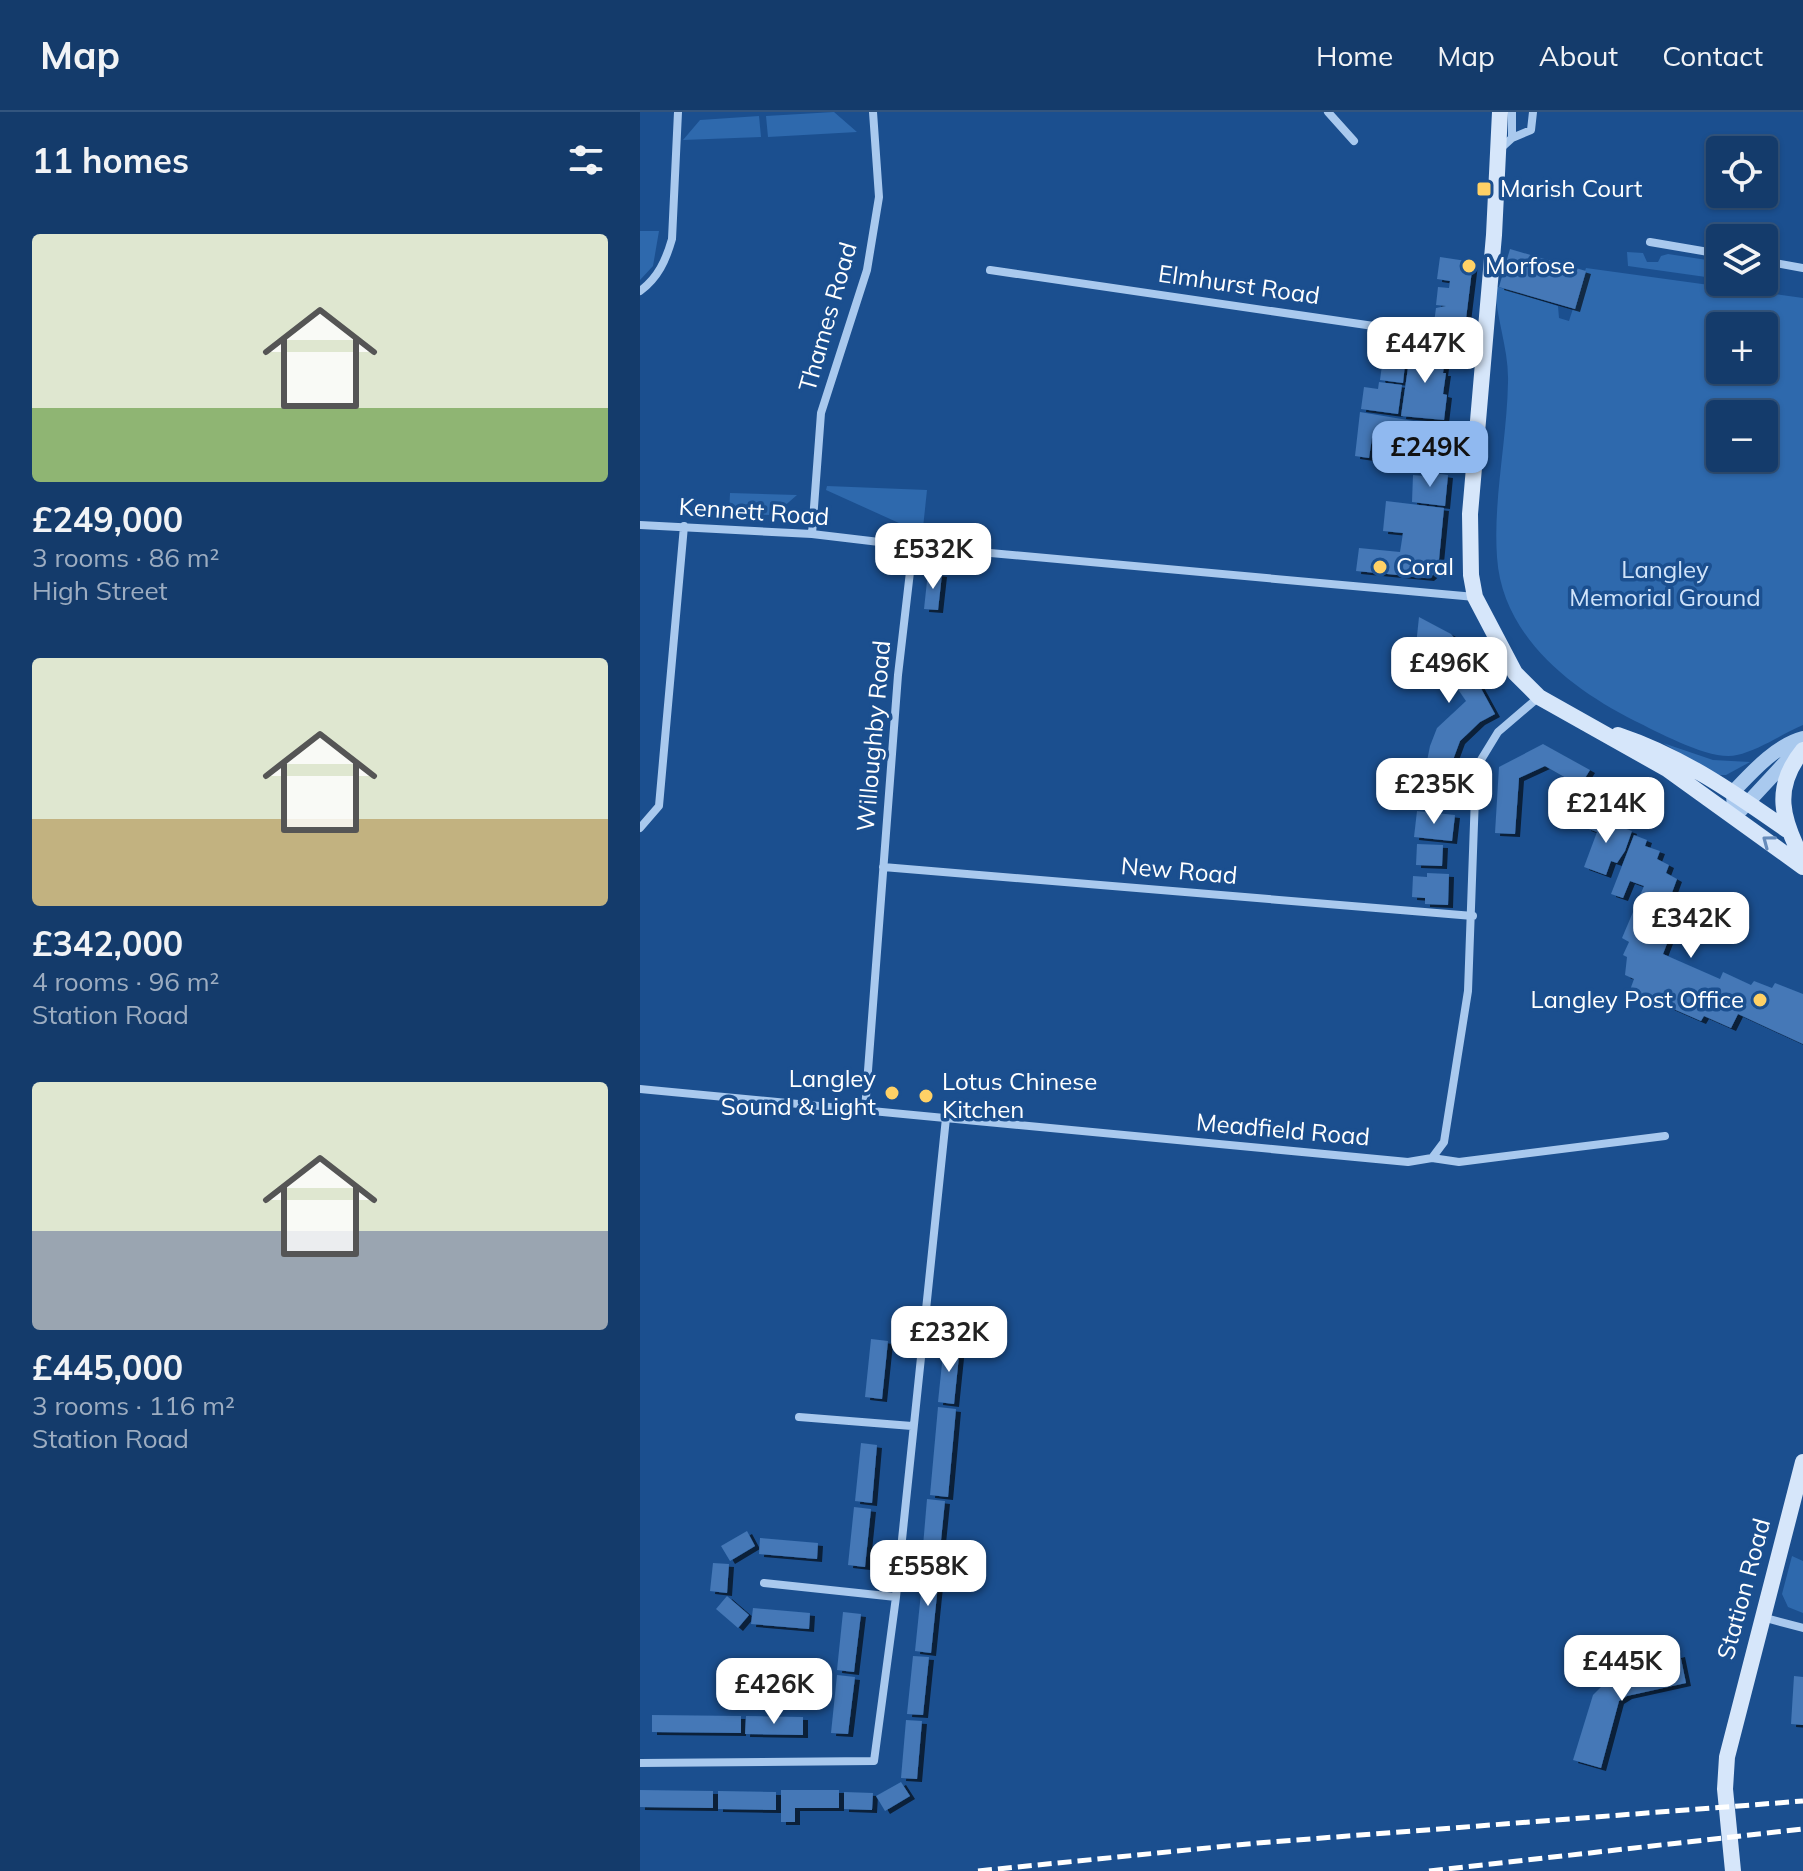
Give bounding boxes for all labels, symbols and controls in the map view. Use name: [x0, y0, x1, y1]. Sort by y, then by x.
text: Map: [40, 31, 120, 79]
text: Home: [1316, 38, 1393, 73]
text: Map: [1437, 38, 1495, 73]
text: About: [1539, 38, 1618, 73]
text: Contact: [1662, 38, 1763, 73]
map controls: [1706, 136, 1778, 472]
button: locate: [1706, 136, 1778, 208]
icon: filters: [564, 138, 608, 182]
text: 11 homes: [32, 139, 189, 182]
place label: Marish Court: [1500, 173, 1643, 203]
marker: Marish Court: [1475, 180, 1493, 198]
button: layers: [1706, 224, 1778, 296]
street label: Thames Road: [791, 239, 863, 395]
place label: Morfose: [1485, 250, 1575, 280]
marker: Morfose: [1460, 257, 1478, 275]
street label: Elmhurst Road: [1156, 258, 1322, 310]
icon: home: [248, 286, 392, 430]
button: +: [1706, 312, 1778, 384]
pin: £447K: [1369, 317, 1481, 385]
text: £447K: [1385, 326, 1465, 359]
button: −: [1706, 400, 1778, 472]
pin: £249K: [1374, 421, 1486, 489]
text: £249K: [1390, 430, 1470, 463]
street label: Kennett Road: [678, 491, 830, 531]
text: £249,000: [32, 498, 183, 541]
pin: £532K: [877, 523, 989, 591]
text: £532K: [893, 532, 973, 565]
text: 3 rooms · 86 m²: [32, 541, 219, 574]
place label: Coral: [1396, 551, 1454, 581]
park label: Langley Memorial Ground: [1569, 554, 1761, 612]
marker: Coral: [1371, 558, 1389, 576]
text: High Street: [32, 574, 168, 607]
pin: £496K: [1393, 637, 1505, 705]
street label: Willoughby Road: [850, 639, 896, 833]
text: £496K: [1409, 646, 1489, 679]
icon: home: [248, 710, 392, 854]
pin: £235K: [1378, 758, 1490, 826]
text: £235K: [1394, 767, 1474, 800]
pin: £214K: [1550, 777, 1662, 845]
text: £214K: [1566, 786, 1646, 819]
one-way arrow: [1763, 836, 1777, 851]
street label: New Road: [1120, 850, 1239, 890]
pin: £342K: [1635, 892, 1747, 960]
text: £342K: [1651, 901, 1731, 934]
text: £342,000: [32, 922, 183, 965]
text: 4 rooms · 96 m²: [32, 965, 219, 998]
place label: Langley Post Office: [1530, 984, 1744, 1014]
marker: Langley Post Office: [1751, 991, 1769, 1009]
text: Station Road: [32, 998, 189, 1031]
place label: Langley Sound & Light: [721, 1063, 876, 1121]
place label: Lotus Chinese Kitchen: [942, 1066, 1097, 1124]
marker: Langley Sound & Light: [883, 1084, 901, 1102]
marker: Lotus Chinese Kitchen: [917, 1087, 935, 1105]
street label: Meadfield Road: [1195, 1106, 1371, 1152]
icon: home: [248, 1134, 392, 1278]
pin: £232K: [893, 1306, 1005, 1374]
text: £232K: [909, 1315, 989, 1348]
text: £445,000: [32, 1346, 183, 1389]
text: 3 rooms · 116 m²: [32, 1389, 235, 1422]
text: Station Road: [32, 1422, 189, 1455]
street label: Station Road: [1710, 1515, 1776, 1663]
pin: £558K: [872, 1540, 984, 1608]
text: £558K: [888, 1549, 968, 1582]
pin: £445K: [1566, 1635, 1678, 1703]
text: £445K: [1582, 1644, 1662, 1677]
pin: £426K: [718, 1658, 830, 1726]
text: £426K: [734, 1667, 814, 1700]

